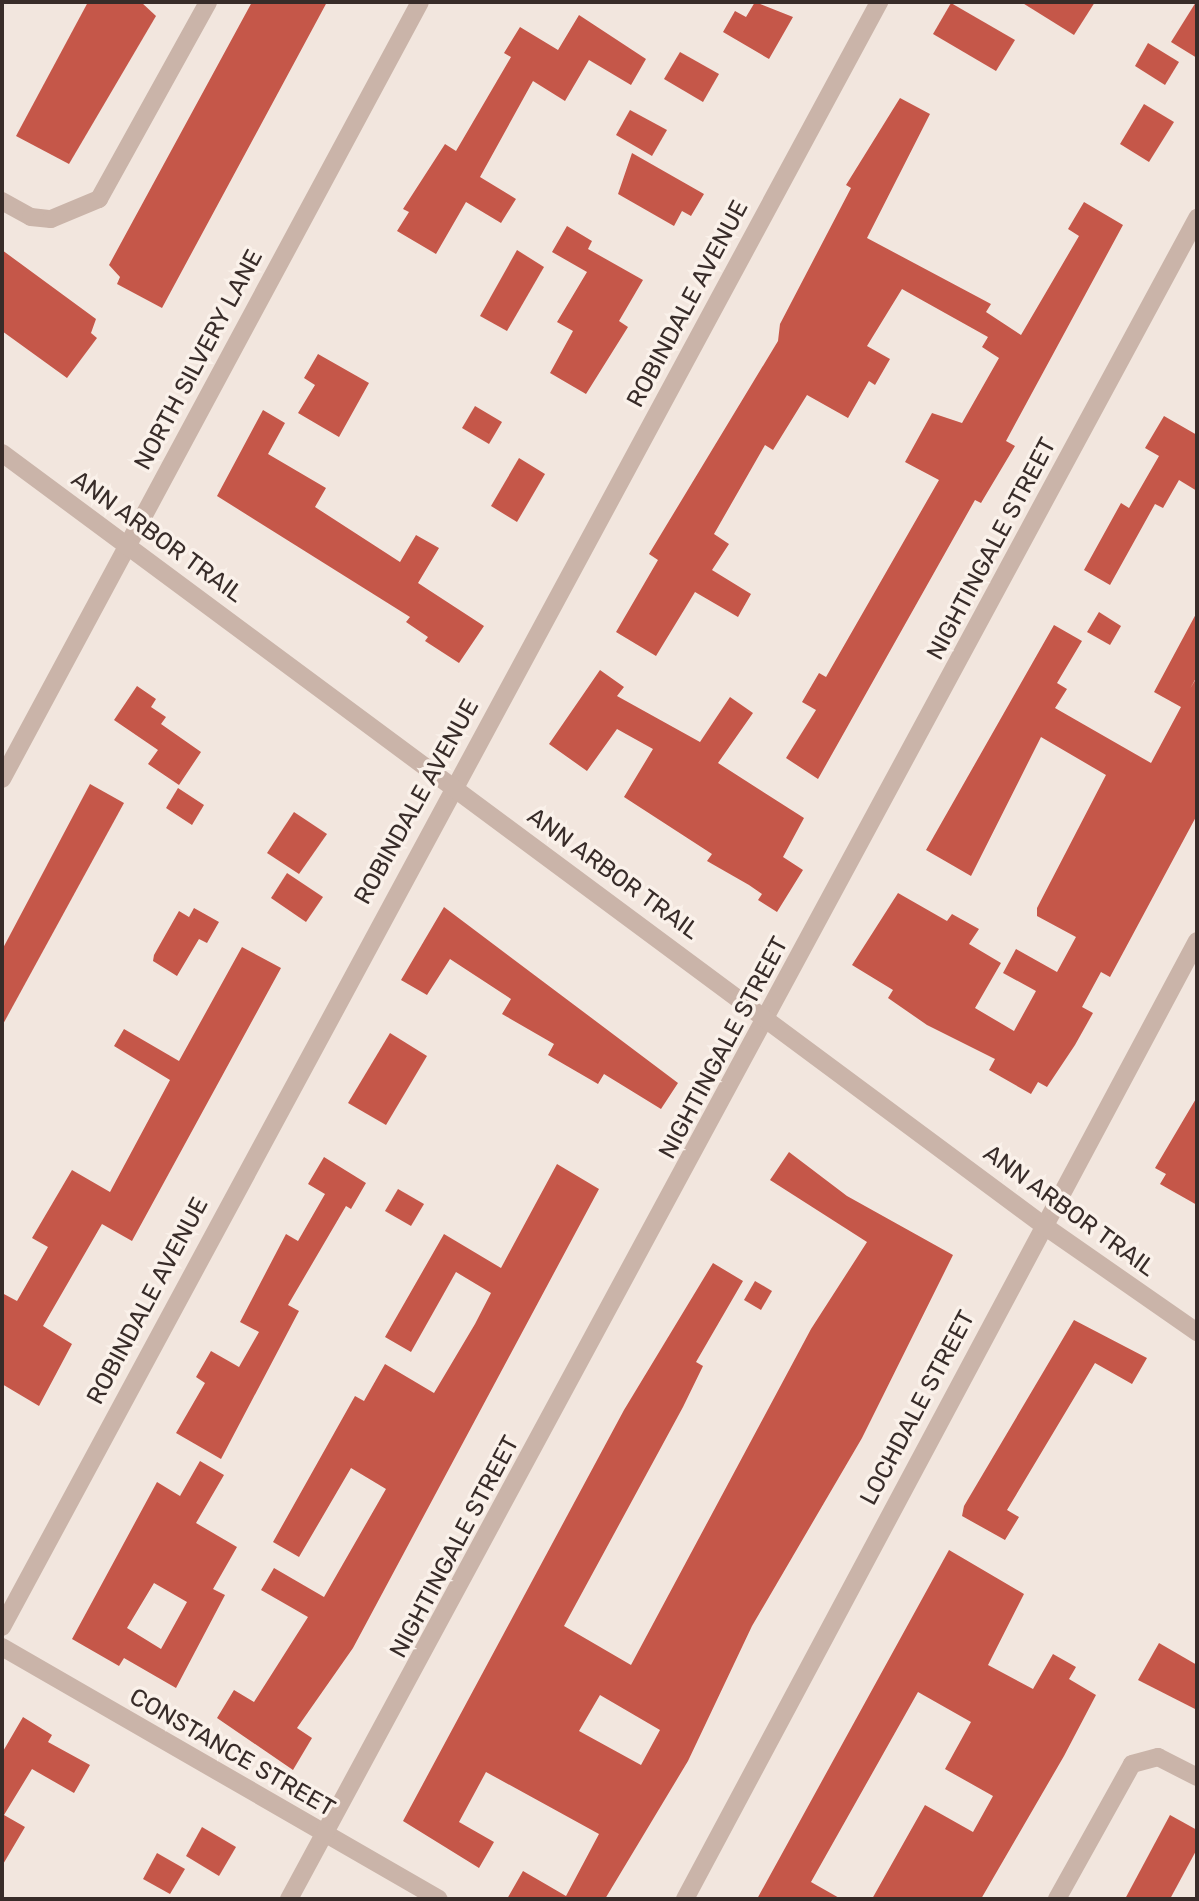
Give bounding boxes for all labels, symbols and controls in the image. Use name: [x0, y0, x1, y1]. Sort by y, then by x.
street label: ROBINDALE AVENUE: [621, 195, 755, 413]
street label: NORTH SILVERY LANE: [129, 245, 269, 475]
street label: NIGHTINGALE STREET: [921, 433, 1063, 665]
street label: ANN ARBOR TRAIL: [65, 465, 249, 609]
street label: ROBINDALE AVENUE: [348, 694, 486, 910]
street label: ANN ARBOR TRAIL: [521, 802, 705, 946]
street label: NIGHTINGALE STREET: [653, 932, 795, 1164]
street label: ANN ARBOR TRAIL: [977, 1139, 1161, 1283]
street label: ROBINDALE AVENUE: [81, 1192, 215, 1410]
street label: LOCHDALE STREET: [855, 1306, 981, 1510]
street label: NIGHTINGALE STREET: [384, 1431, 526, 1663]
street label: CONSTANCE STREET: [124, 1682, 340, 1824]

